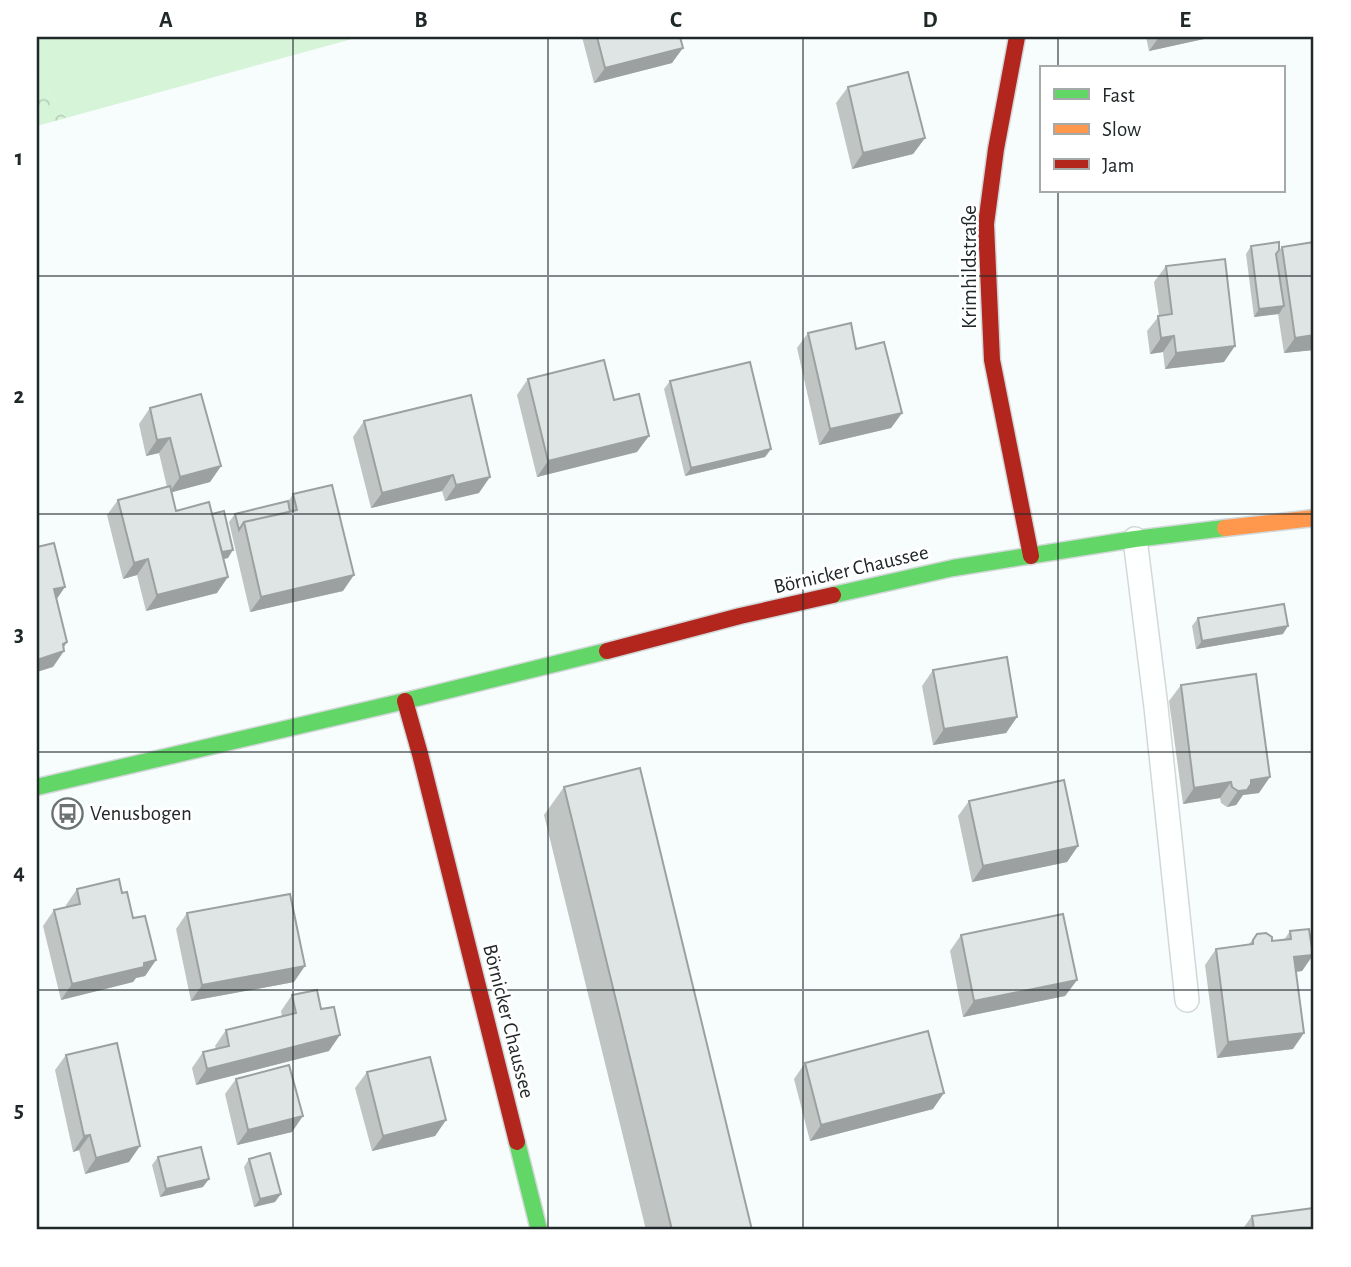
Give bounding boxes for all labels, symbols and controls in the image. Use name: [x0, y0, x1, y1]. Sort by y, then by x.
text: A: [159, 9, 173, 32]
text: B: [414, 9, 428, 32]
text: C: [670, 9, 682, 32]
text: D: [922, 9, 938, 32]
text: E: [1179, 9, 1191, 32]
legend: [1040, 66, 1284, 192]
text: Fast: [1102, 85, 1135, 106]
text: Slow: [1102, 119, 1141, 140]
text: 1: [15, 147, 23, 170]
text: Jam: [1102, 155, 1134, 176]
street label: Krimhildstraße: [959, 205, 980, 329]
text: 2: [14, 385, 25, 408]
street label: Börnicker Chaussee: [772, 541, 931, 598]
text: 3: [14, 623, 24, 646]
bus stop icon: Venusbogen: [50, 796, 84, 830]
place label: Venusbogen: [90, 803, 192, 824]
text: 4: [13, 861, 25, 884]
street label: Börnicker Chaussee: [479, 942, 538, 1100]
text: 5: [14, 1099, 24, 1122]

